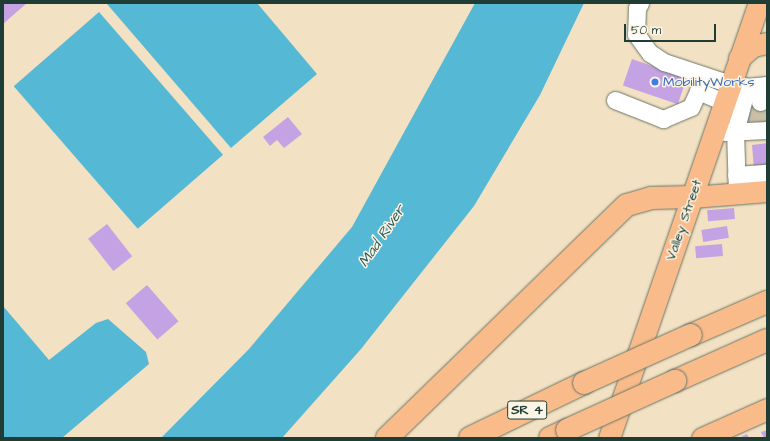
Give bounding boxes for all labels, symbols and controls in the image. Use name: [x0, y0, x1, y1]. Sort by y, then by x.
scale bar: [626, 16, 718, 42]
text: 50 m: [631, 22, 661, 39]
place label: MobilityWorks: [663, 74, 754, 90]
marker: MobilityWorks: [650, 77, 660, 87]
street label: Valley Street: [662, 177, 706, 263]
water label: Mad River: [355, 202, 409, 270]
road number: SR 4: [507, 399, 547, 421]

